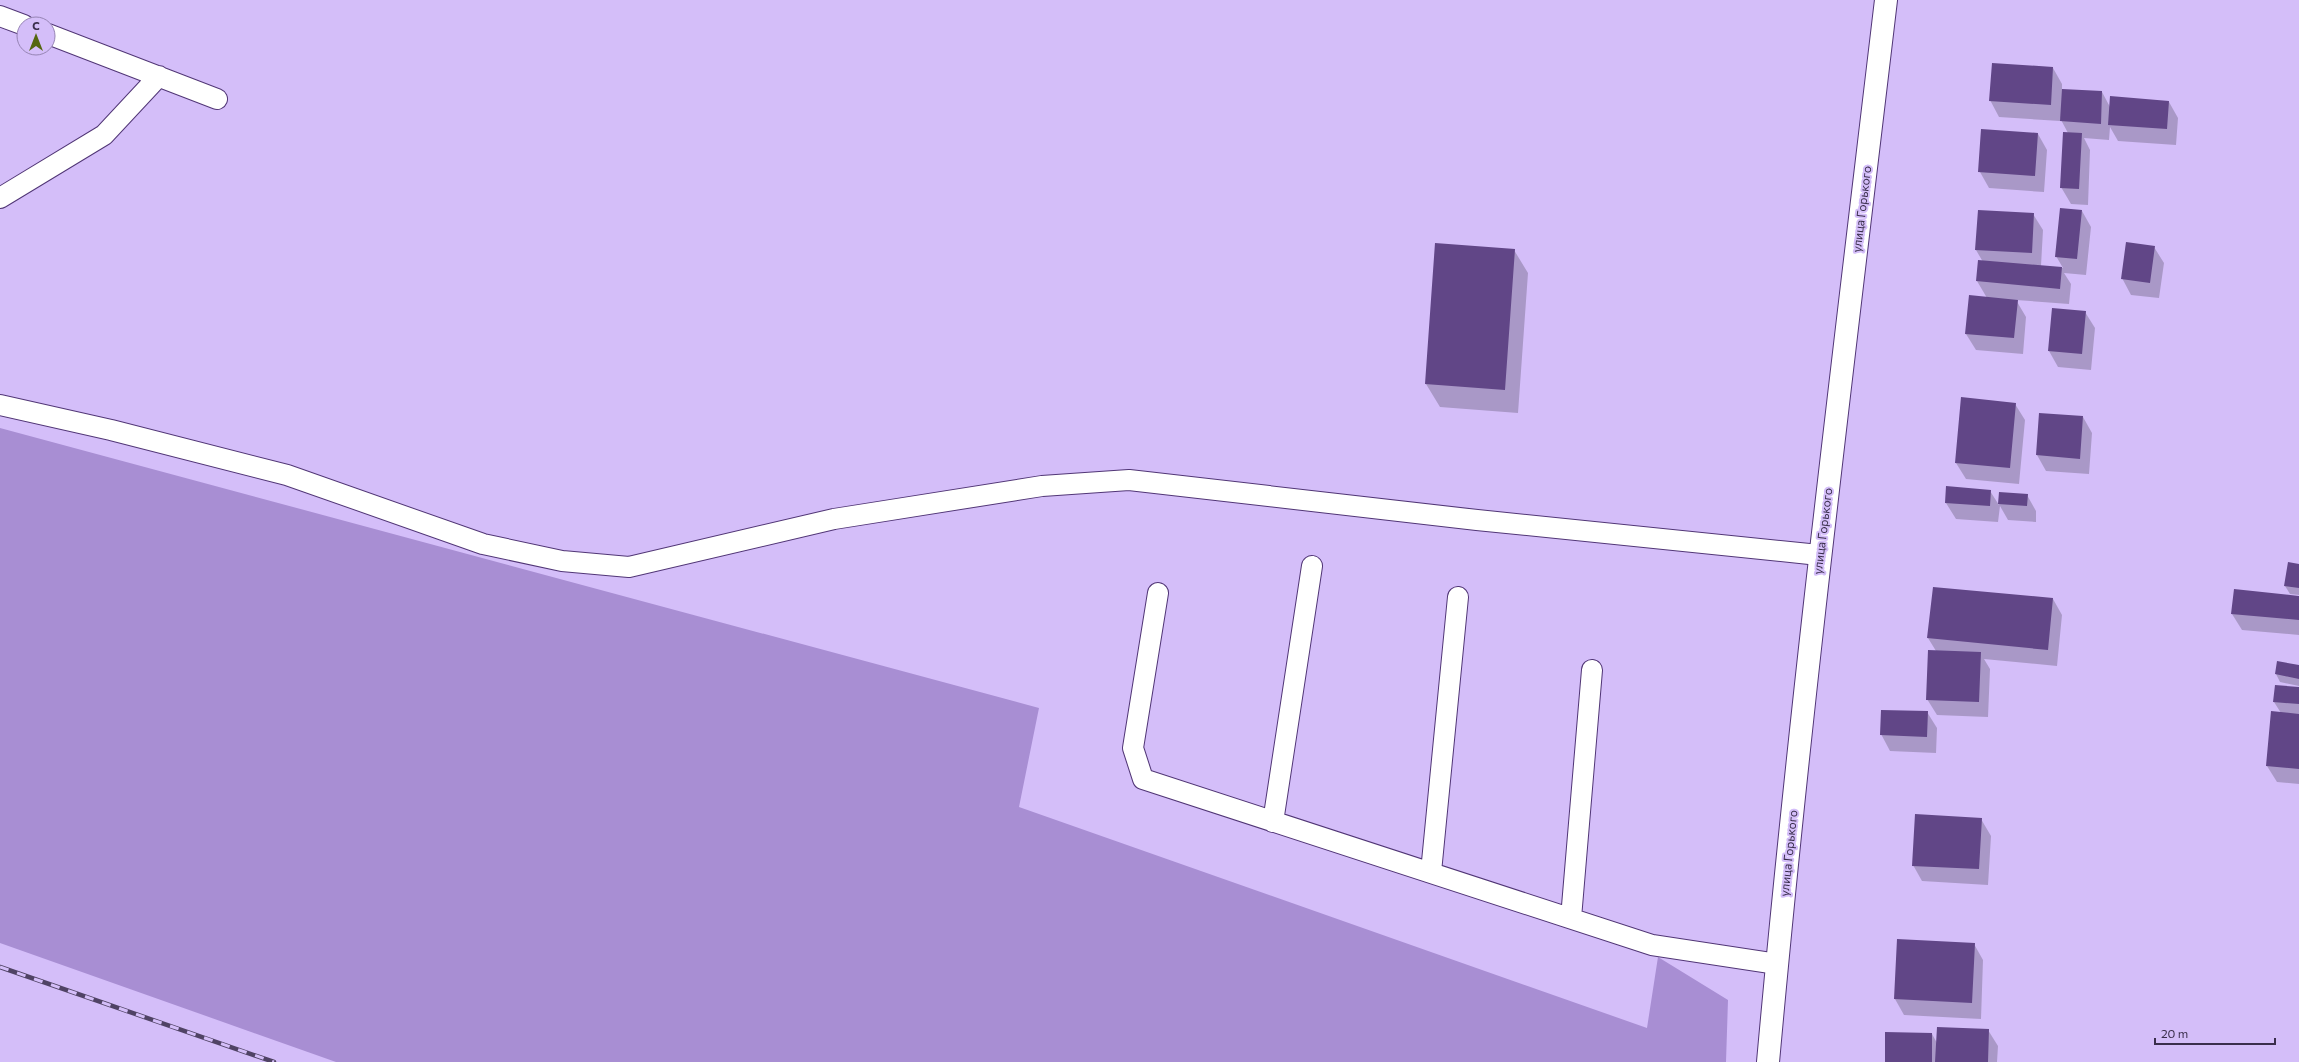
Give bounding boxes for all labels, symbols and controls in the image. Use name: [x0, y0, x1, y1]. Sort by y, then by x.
north arrow: [16, 16, 56, 56]
text: С: [32, 19, 40, 32]
street label: улица Горького: [1849, 165, 1873, 253]
street label: улица Горького: [1810, 487, 1834, 575]
street label: улица Горького: [1776, 809, 1800, 897]
scale bar: [2155, 1020, 2275, 1046]
text: 20 m: [2161, 1026, 2188, 1040]

